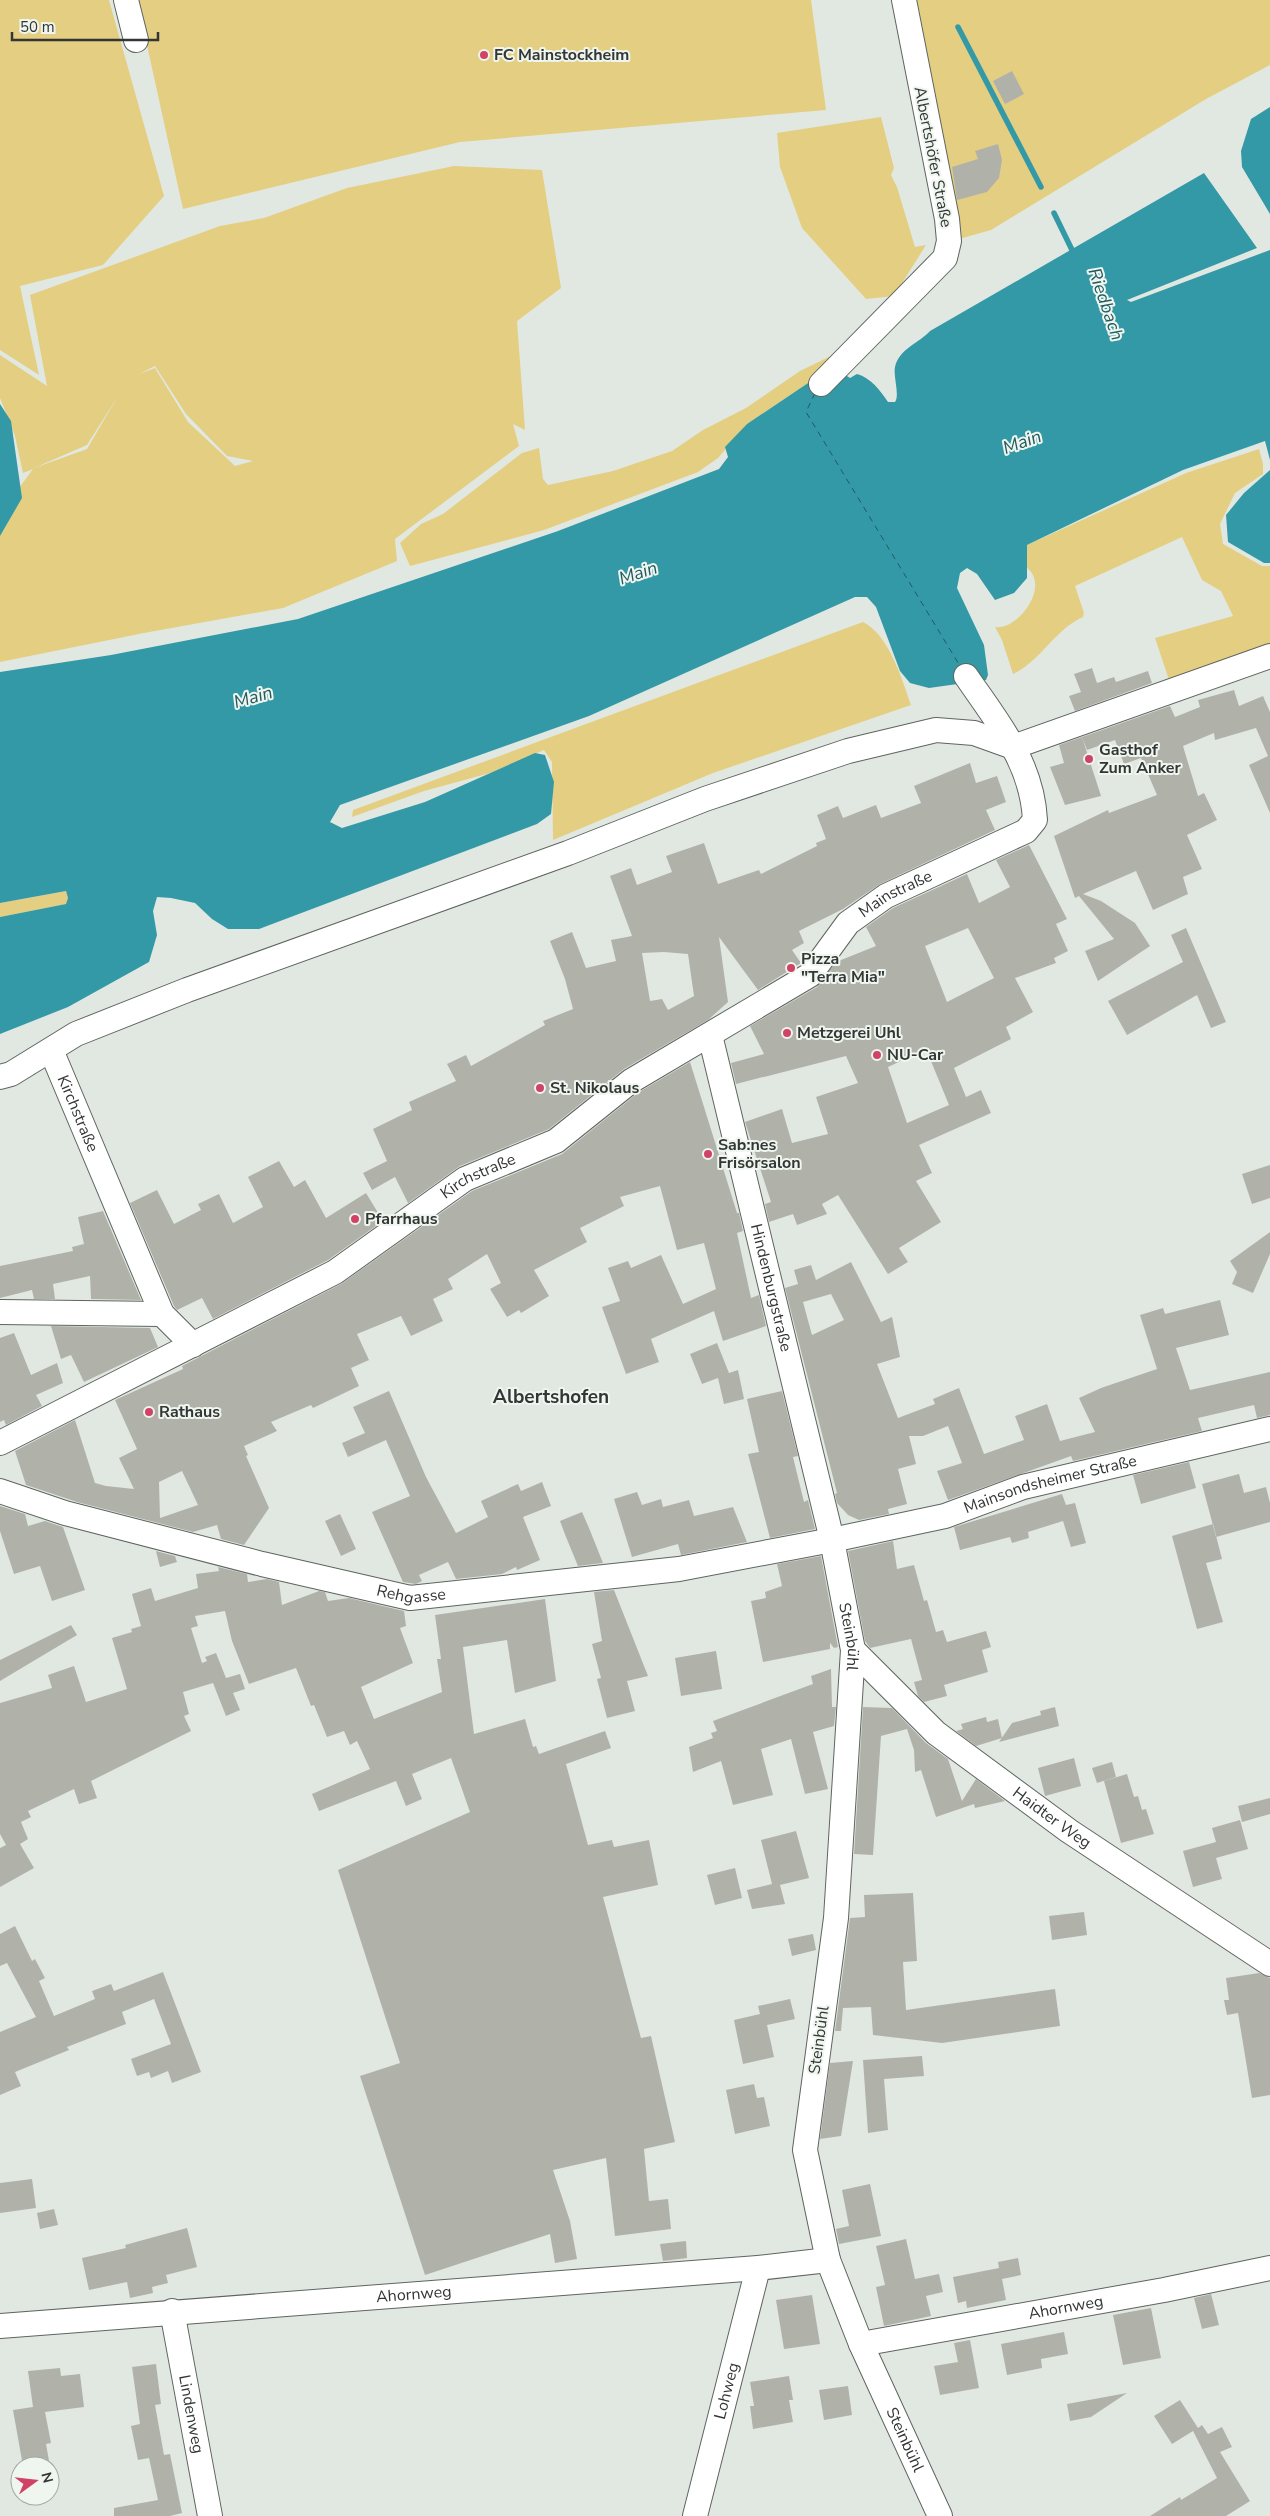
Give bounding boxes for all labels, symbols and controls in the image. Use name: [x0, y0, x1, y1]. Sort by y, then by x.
scale bar: [12, 10, 159, 42]
text: 50 m: [20, 17, 55, 37]
place label: FC Mainstockheim: [494, 44, 629, 66]
marker: FC Mainstockheim: [478, 49, 490, 61]
street label: Albertshöfer Straße: [909, 85, 957, 229]
water label: Riedbach: [1082, 265, 1130, 343]
water label: Main: [999, 424, 1045, 460]
water label: Main: [616, 556, 660, 590]
water label: Main: [231, 680, 275, 714]
place label: Gasthof Zum Anker: [1099, 739, 1181, 779]
marker: Gasthof Zum Anker: [1083, 753, 1095, 765]
street label: Mainstraße: [854, 865, 936, 923]
place label: Pizza "Terra Mia": [801, 948, 885, 988]
marker: Pizza "Terra Mia": [785, 962, 797, 974]
place label: Metzgerei Uhl: [797, 1022, 901, 1044]
marker: Metzgerei Uhl: [781, 1027, 793, 1039]
place label: NU-Car: [887, 1044, 944, 1066]
marker: NU-Car: [871, 1049, 883, 1061]
street label: Kirchstraße: [52, 1072, 104, 1155]
place label: St. Nikolaus: [550, 1077, 640, 1099]
marker: St. Nikolaus: [534, 1082, 546, 1094]
place label: Sab:nes Frisörsalon: [718, 1134, 801, 1174]
street label: Kirchstraße: [436, 1148, 519, 1204]
marker: Sab:nes Frisörsalon: [702, 1148, 714, 1160]
place label: Pfarrhaus: [365, 1208, 438, 1230]
marker: Pfarrhaus: [349, 1213, 361, 1225]
street label: Hindenburgstraße: [745, 1221, 797, 1354]
district label: Albertshofen: [493, 1384, 609, 1410]
place label: Rathaus: [159, 1401, 220, 1423]
marker: Rathaus: [143, 1406, 155, 1418]
street label: Mainsondsheimer Straße: [961, 1450, 1139, 1519]
street label: Rehgasse: [374, 1580, 447, 1610]
street label: Steinbühl: [833, 1601, 864, 1672]
street label: Haidter Weg: [1008, 1782, 1096, 1854]
street label: Steinbühl: [803, 2004, 835, 2076]
street label: Ahornweg: [375, 2280, 452, 2308]
street label: Ahornweg: [1027, 2290, 1105, 2325]
street label: Lohweg: [709, 2360, 745, 2422]
street label: Lindenweg: [173, 2373, 209, 2455]
street label: Steinbühl: [881, 2404, 929, 2476]
north arrow: [10, 2456, 60, 2506]
text: N: [37, 2470, 58, 2485]

